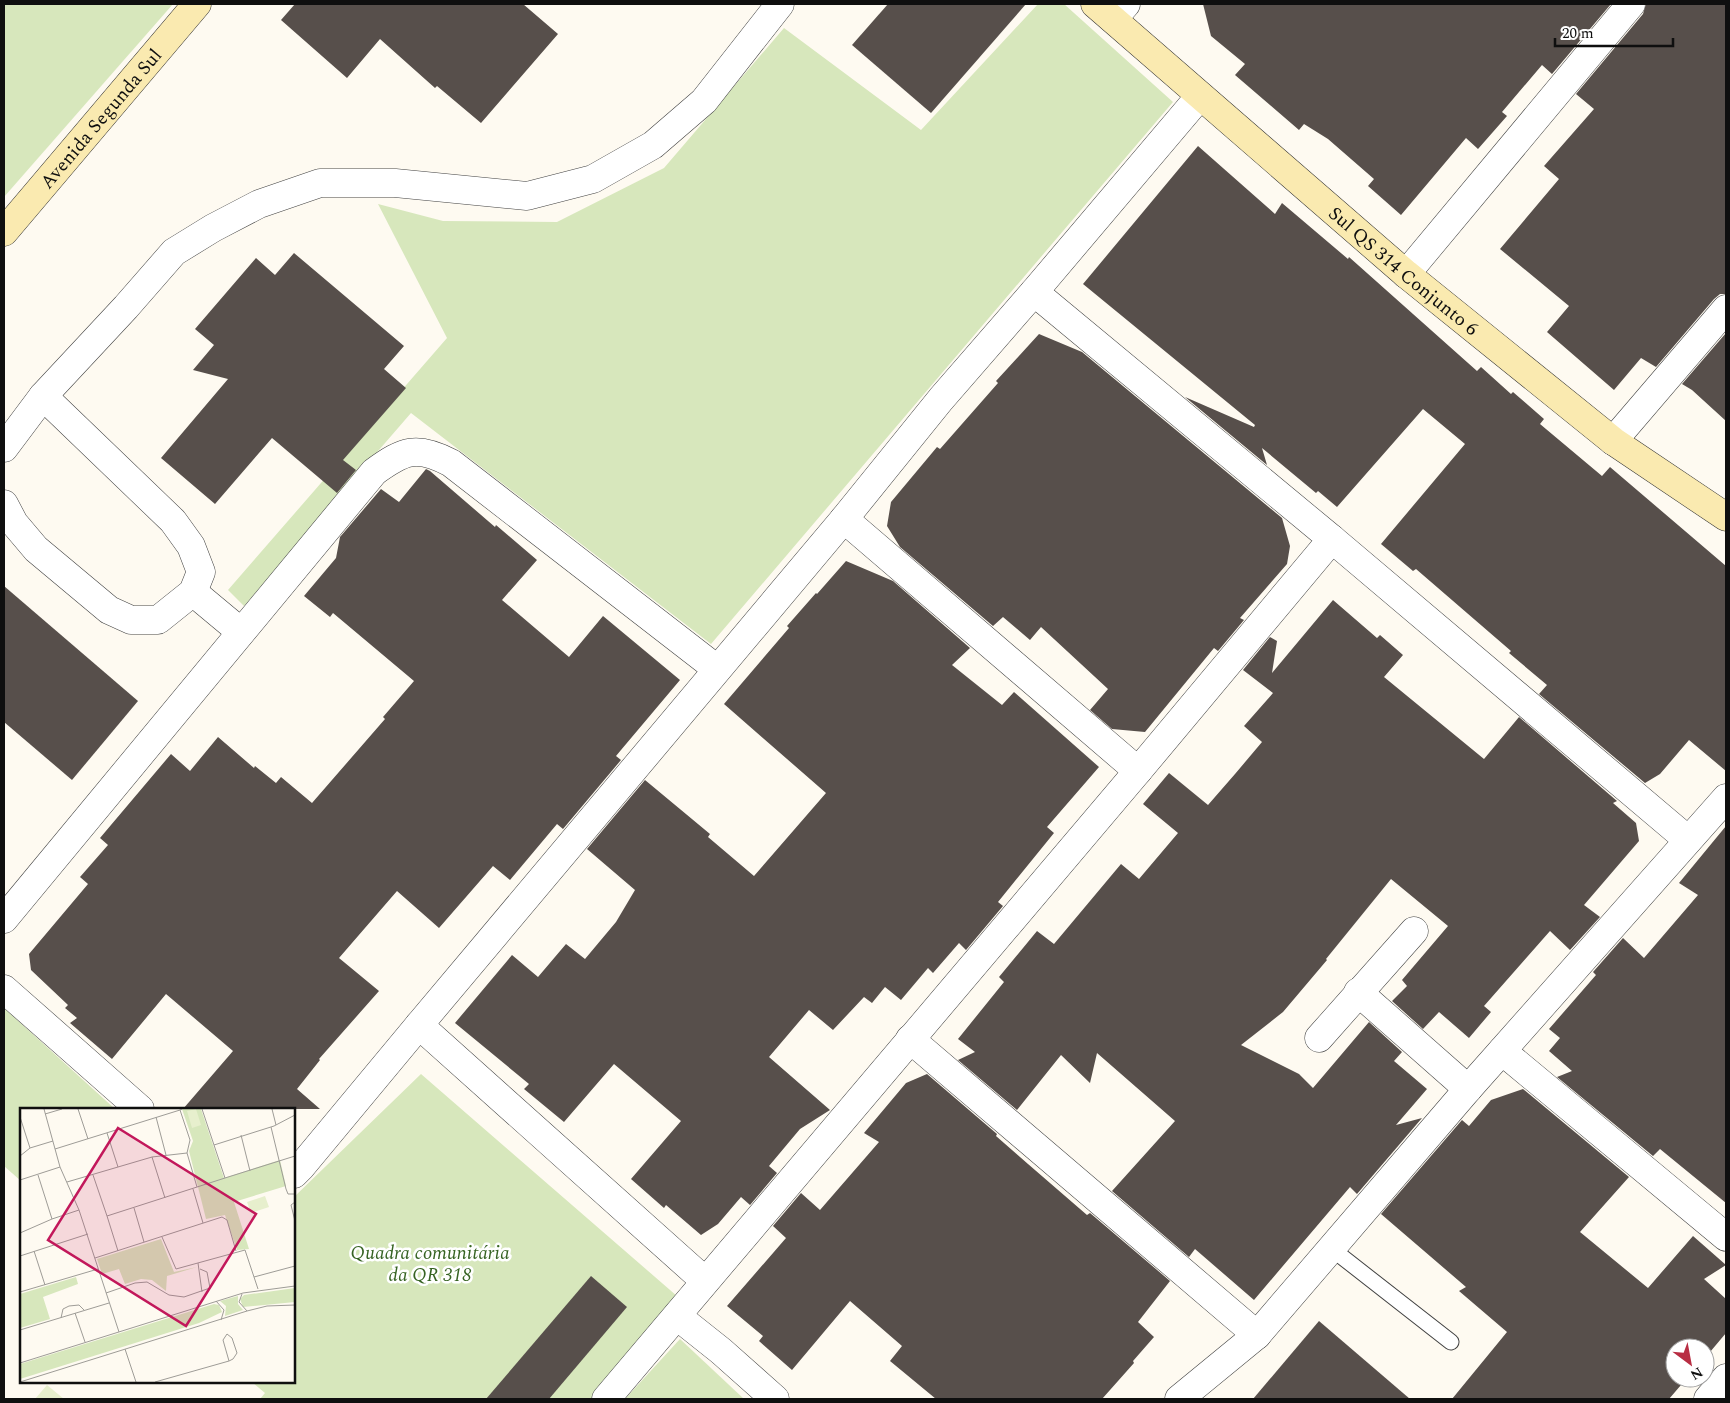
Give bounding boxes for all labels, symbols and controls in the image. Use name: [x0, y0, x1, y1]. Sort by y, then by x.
scale bar: [1555, 15, 1672, 47]
text: 20 m: [1562, 22, 1594, 45]
street label: Avenida Segunda Sul: [33, 43, 169, 196]
street label: Sul QS 314 Conjunto 6: [1321, 200, 1485, 343]
inset map: [20, 1108, 295, 1383]
park label: Quadra comunitária da QR 318: [350, 1239, 510, 1290]
north arrow: [1665, 1338, 1715, 1388]
text: N: [1686, 1362, 1707, 1386]

